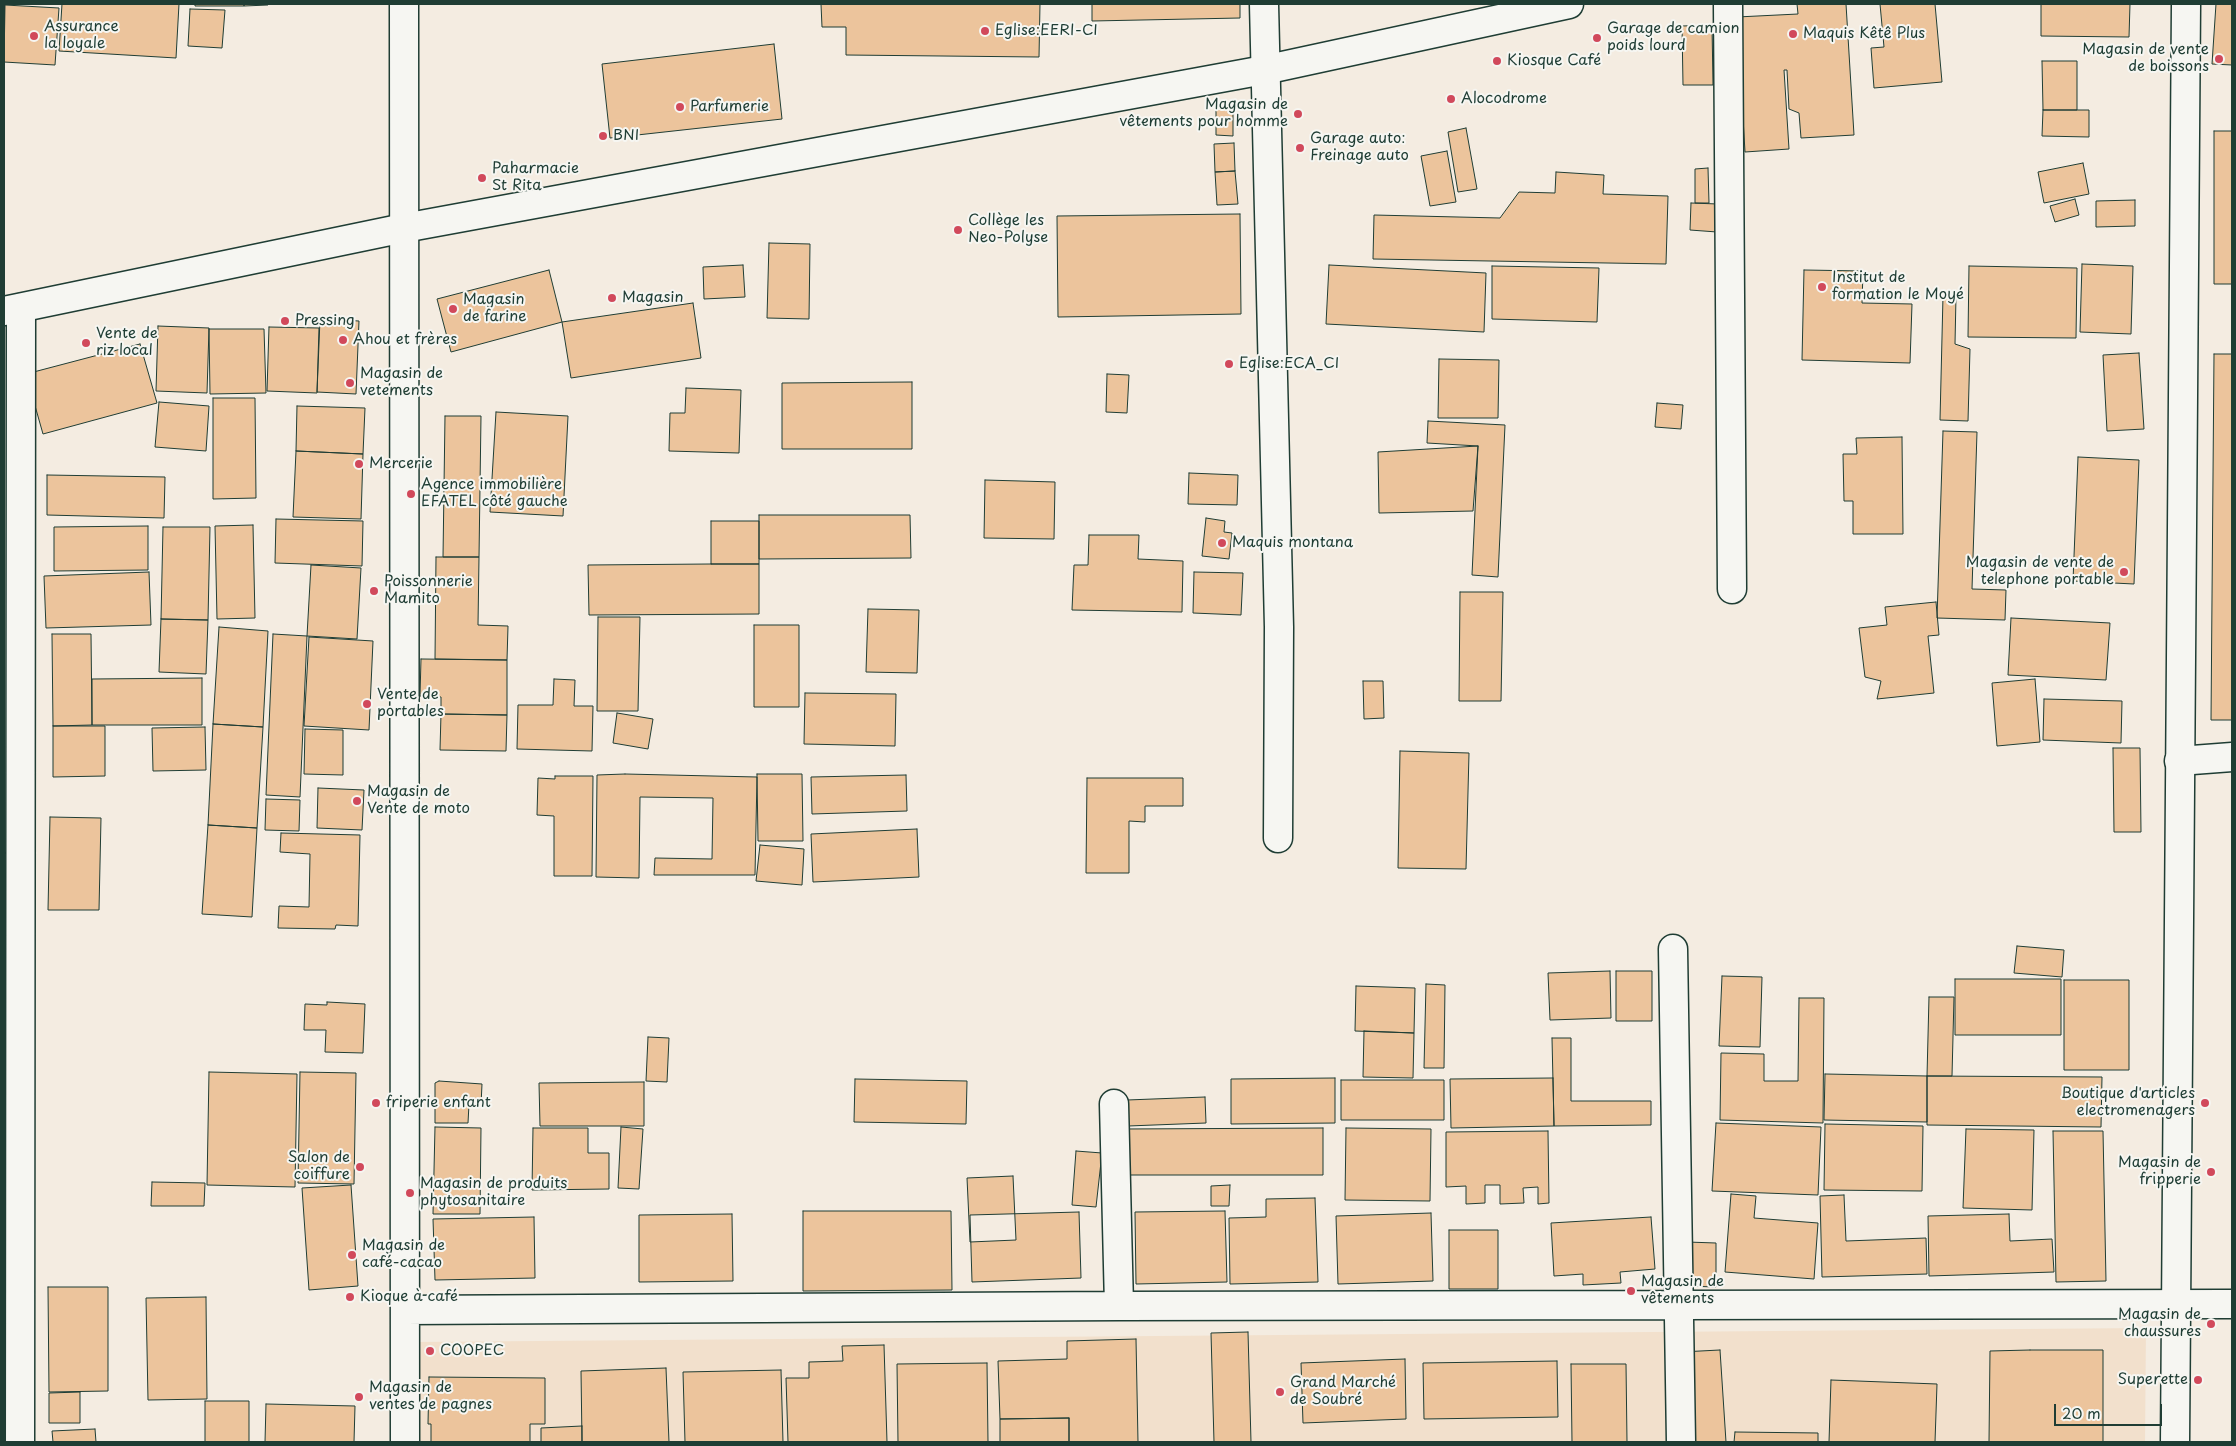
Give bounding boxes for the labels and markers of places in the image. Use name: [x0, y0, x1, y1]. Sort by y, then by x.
place label: Assurance la loyale: [44, 18, 119, 53]
place label: Garage de camion poids lourd: [1607, 20, 1739, 55]
place label: Eglise:EERI-CI: [995, 22, 1098, 40]
marker: Eglise:EERI-CI: [979, 25, 991, 37]
place label: Maquis Kêtê Plus: [1803, 25, 1925, 43]
marker: Maquis Kêtê Plus: [1787, 28, 1799, 40]
marker: Assurance la loyale: [28, 30, 40, 42]
marker: Garage de camion poids lourd: [1591, 32, 1603, 44]
place label: Magasin de vente de boissons: [2082, 41, 2209, 76]
place label: Kiosque Café: [1507, 52, 1601, 70]
marker: Magasin de vente de boissons: [2213, 53, 2225, 65]
marker: Kiosque Café: [1491, 55, 1503, 67]
place label: Alocodrome: [1461, 90, 1547, 108]
marker: Alocodrome: [1445, 93, 1457, 105]
place label: Magasin de vêtements pour homme: [1120, 96, 1288, 131]
place label: Parfumerie: [690, 98, 769, 116]
marker: Parfumerie: [674, 101, 686, 113]
marker: Magasin de vêtements pour homme: [1292, 108, 1304, 120]
place label: BNI: [613, 127, 639, 145]
marker: BNI: [597, 130, 609, 142]
place label: Garage auto: Freinage auto: [1310, 130, 1409, 165]
marker: Garage auto: Freinage auto: [1294, 142, 1306, 154]
place label: Paharmacie St Rita: [492, 160, 579, 195]
marker: Paharmacie St Rita: [476, 172, 488, 184]
place label: Collège les Neo-Polyse: [968, 212, 1048, 247]
marker: Collège les Neo-Polyse: [952, 224, 964, 236]
place label: Institut de formation le Moyé: [1832, 269, 1964, 304]
marker: Institut de formation le Moyé: [1816, 281, 1828, 293]
place label: Magasin: [622, 289, 683, 307]
place label: Magasin de farine: [463, 291, 527, 326]
marker: Magasin: [606, 292, 618, 304]
marker: Magasin de farine: [447, 303, 459, 315]
place label: Pressing: [295, 312, 355, 330]
marker: Pressing: [279, 315, 291, 327]
place label: Vente de riz local: [96, 325, 158, 360]
place label: Ahou et frères: [353, 331, 457, 349]
marker: Ahou et frères: [337, 334, 349, 346]
marker: Vente de riz local: [80, 337, 92, 349]
place label: Eglise:ECA_CI: [1239, 355, 1339, 373]
marker: Eglise:ECA_CI: [1223, 358, 1235, 370]
place label: Magasin de vetements: [360, 365, 443, 400]
marker: Magasin de vetements: [344, 377, 356, 389]
place label: Mercerie: [369, 455, 433, 473]
marker: Mercerie: [353, 458, 365, 470]
place label: Agence immobilière EFATEL côté gauche: [421, 476, 568, 511]
marker: Agence immobilière EFATEL côté gauche: [405, 488, 417, 500]
place label: Maquis montana: [1232, 534, 1353, 552]
marker: Maquis montana: [1216, 537, 1228, 549]
place label: Magasin de vente de telephone portable: [1966, 554, 2114, 589]
marker: Magasin de vente de telephone portable: [2118, 566, 2130, 578]
place label: Poissonnerie Mamito: [384, 573, 473, 608]
marker: Poissonnerie Mamito: [368, 585, 380, 597]
place label: Vente de portables: [377, 686, 444, 721]
marker: Vente de portables: [361, 698, 373, 710]
place label: Magasin de Vente de moto: [367, 783, 470, 818]
marker: Magasin de Vente de moto: [351, 795, 363, 807]
place label: Boutique d'articles electromenagers: [2061, 1085, 2195, 1120]
place label: friperie enfant: [386, 1094, 491, 1112]
marker: friperie enfant: [370, 1097, 382, 1109]
marker: Boutique d'articles electromenagers: [2199, 1097, 2211, 1109]
place label: Salon de coiffure: [288, 1149, 350, 1184]
place label: Magasin de fripperie: [2118, 1154, 2201, 1189]
marker: Salon de coiffure: [354, 1161, 366, 1173]
marker: Magasin de fripperie: [2205, 1166, 2217, 1178]
place label: Magasin de produits phytosanitaire: [420, 1175, 567, 1210]
marker: Magasin de produits phytosanitaire: [404, 1187, 416, 1199]
place label: Magasin de café-cacao: [362, 1237, 445, 1272]
marker: Magasin de café-cacao: [346, 1249, 358, 1261]
place label: Magasin de vêtements: [1641, 1273, 1724, 1308]
marker: Magasin de vêtements: [1625, 1285, 1637, 1297]
place label: Kioque à café: [360, 1288, 458, 1306]
marker: Kioque à café: [344, 1291, 356, 1303]
place label: Magasin de chaussures: [2118, 1306, 2201, 1341]
marker: Magasin de chaussures: [2205, 1318, 2217, 1330]
place label: COOPEC: [440, 1342, 504, 1360]
marker: COOPEC: [424, 1345, 436, 1357]
place label: Superette: [2118, 1371, 2188, 1389]
place label: Grand Marché de Soubré: [1290, 1374, 1396, 1409]
marker: Superette: [2192, 1374, 2204, 1386]
place label: Magasin de ventes de pagnes: [369, 1379, 492, 1414]
marker: Grand Marché de Soubré: [1274, 1386, 1286, 1398]
marker: Magasin de ventes de pagnes: [353, 1391, 365, 1403]

